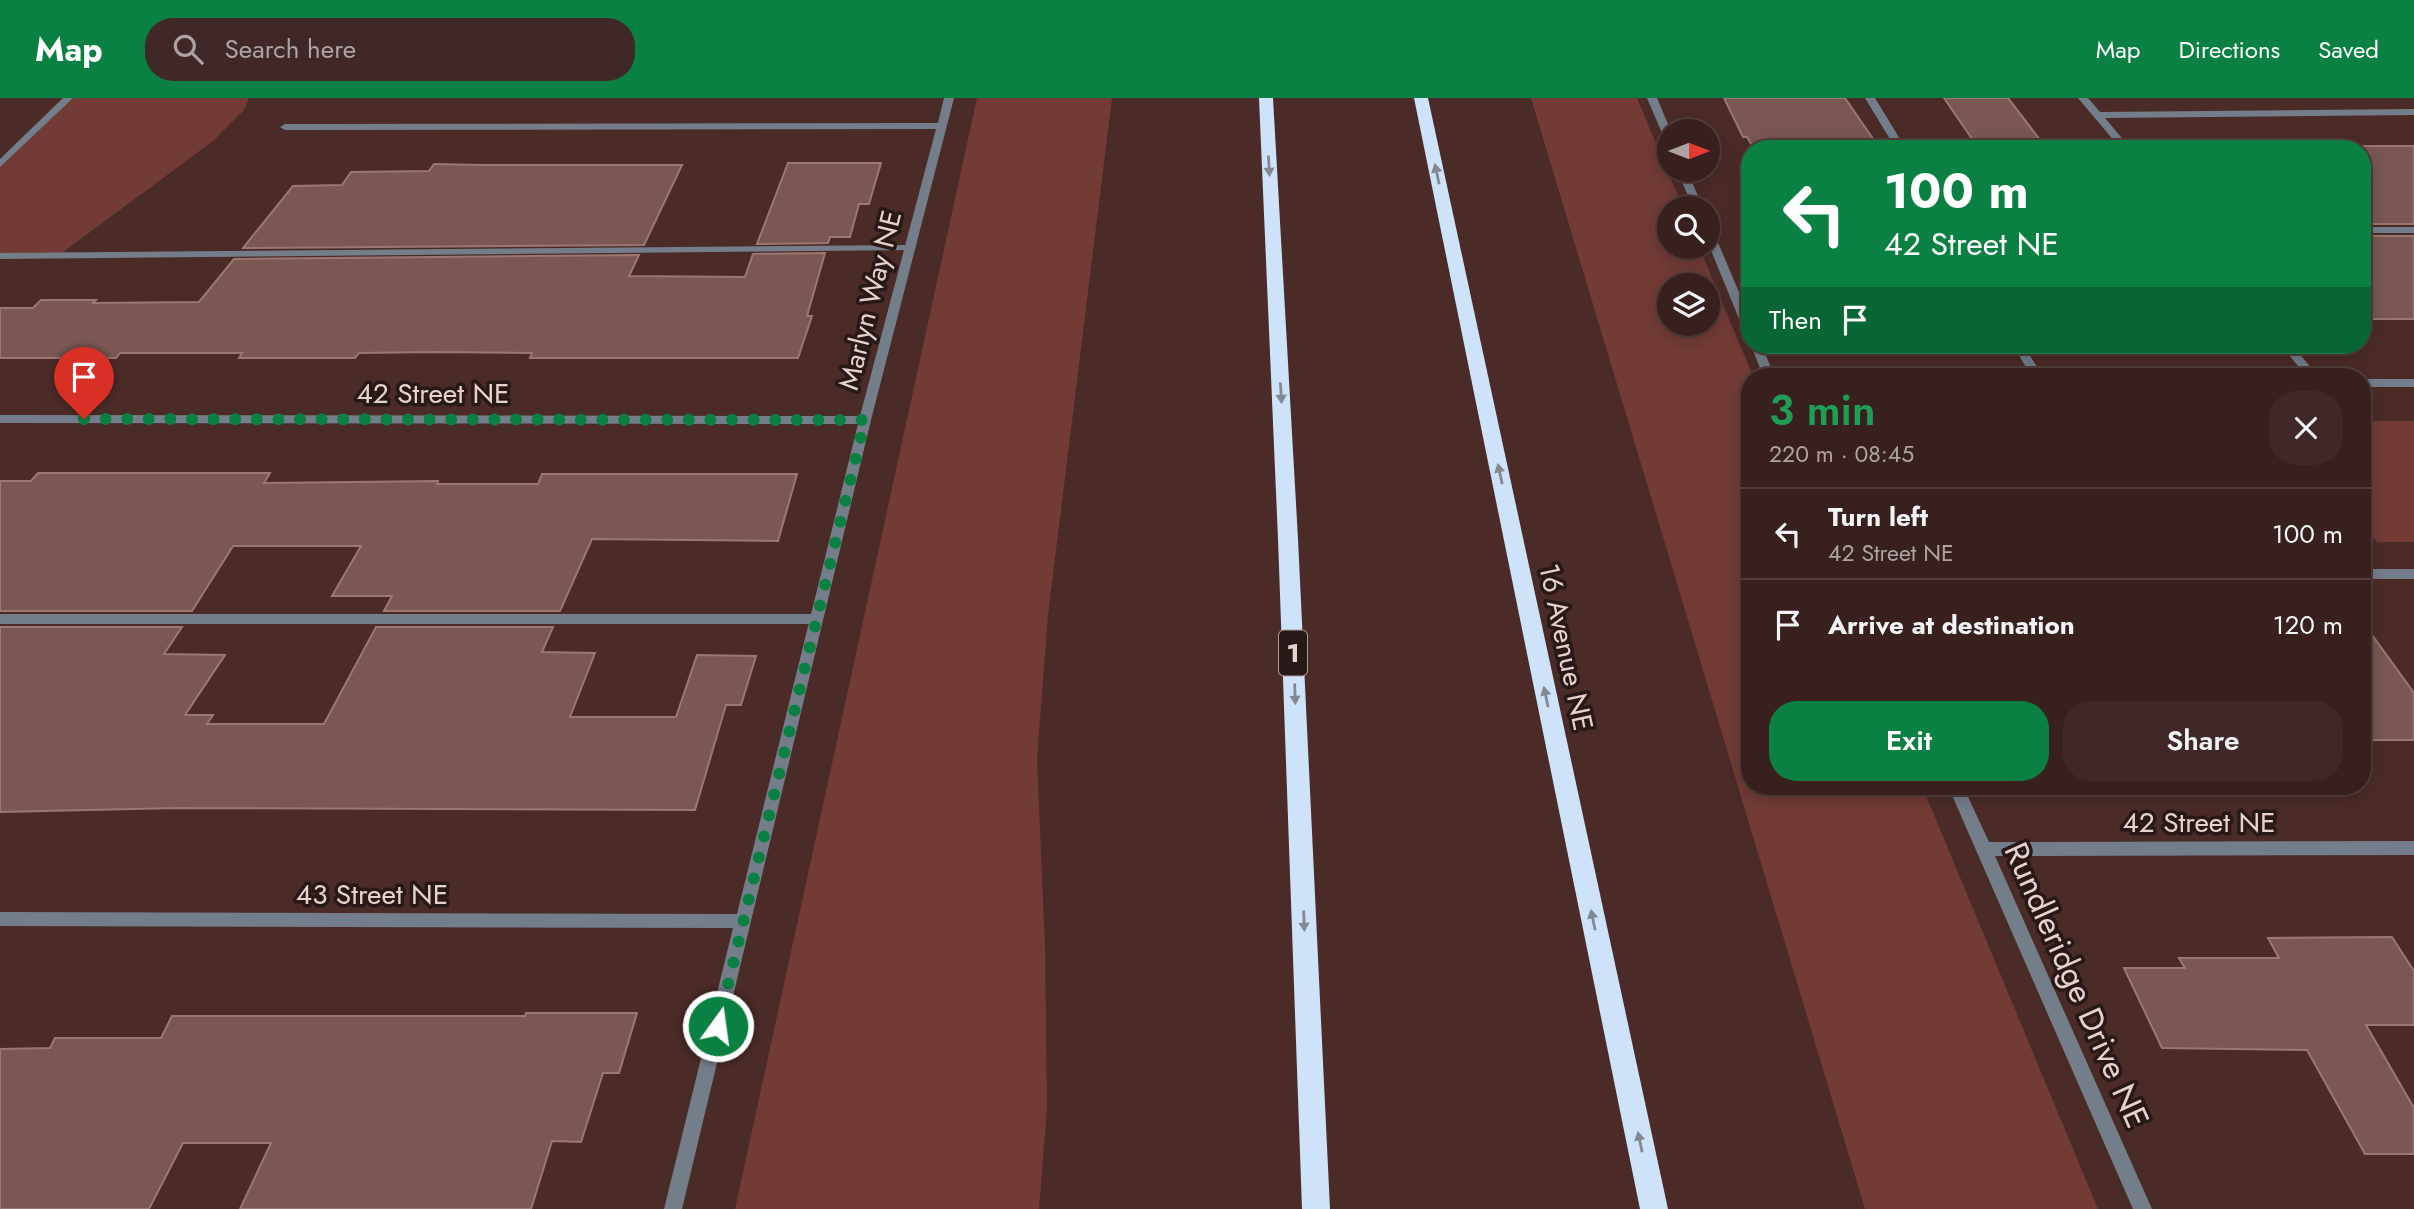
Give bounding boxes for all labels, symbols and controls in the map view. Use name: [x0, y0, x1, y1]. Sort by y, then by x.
search box: [145, 18, 635, 81]
text: Map: [35, 26, 103, 73]
icon: search: [169, 30, 207, 68]
text: Search here: [225, 30, 356, 68]
text: Map: [2096, 32, 2141, 67]
text: Directions: [2179, 32, 2280, 67]
text: Saved: [2318, 32, 2379, 67]
north arrow: [1657, 119, 1720, 182]
map controls: [1657, 119, 1720, 336]
one-way arrow: [1264, 155, 1275, 177]
text: 100 m: [1884, 156, 2029, 226]
one-way arrow: [1431, 163, 1442, 185]
icon: left: [1769, 168, 1860, 259]
button: search: [1657, 196, 1720, 259]
street label: Marlyn Way NE: [828, 206, 912, 394]
text: 42 Street NE: [1884, 221, 2059, 267]
button: layers: [1657, 273, 1720, 336]
text: Then: [1769, 301, 1822, 339]
icon: arrive: [1836, 301, 1874, 339]
pin: [54, 347, 114, 419]
icon: arrive: [65, 358, 103, 396]
street label: 42 Street NE: [357, 373, 509, 414]
text: 3 min: [1769, 380, 1875, 441]
one-way arrow: [1276, 383, 1287, 405]
button: close: [2269, 391, 2343, 465]
text: 220 m · 08:45: [1769, 437, 1914, 471]
one-way arrow: [1494, 463, 1505, 485]
text: Turn left: [1828, 498, 1928, 536]
icon: left: [1769, 515, 1807, 553]
text: 100 m: [2272, 515, 2343, 553]
text: 42 Street NE: [1828, 536, 1954, 570]
street label: 16 Avenue NE: [1528, 560, 1604, 734]
icon: arrive: [1769, 606, 1807, 644]
text: Arrive at destination: [1828, 606, 2075, 644]
text: 120 m: [2273, 606, 2343, 644]
road number: 1: [1279, 631, 1307, 676]
one-way arrow: [1289, 683, 1300, 705]
one-way arrow: [1541, 686, 1552, 708]
button: Exit: [1769, 701, 2049, 781]
button: Share: [2063, 701, 2343, 781]
street label: 42 Street NE: [2123, 802, 2275, 843]
street label: Rundleridge Drive NE: [1993, 835, 2161, 1135]
street label: 43 Street NE: [296, 874, 448, 915]
one-way arrow: [1587, 909, 1598, 931]
one-way arrow: [1299, 911, 1310, 933]
position arrow: [681, 989, 755, 1063]
one-way arrow: [1634, 1131, 1645, 1153]

